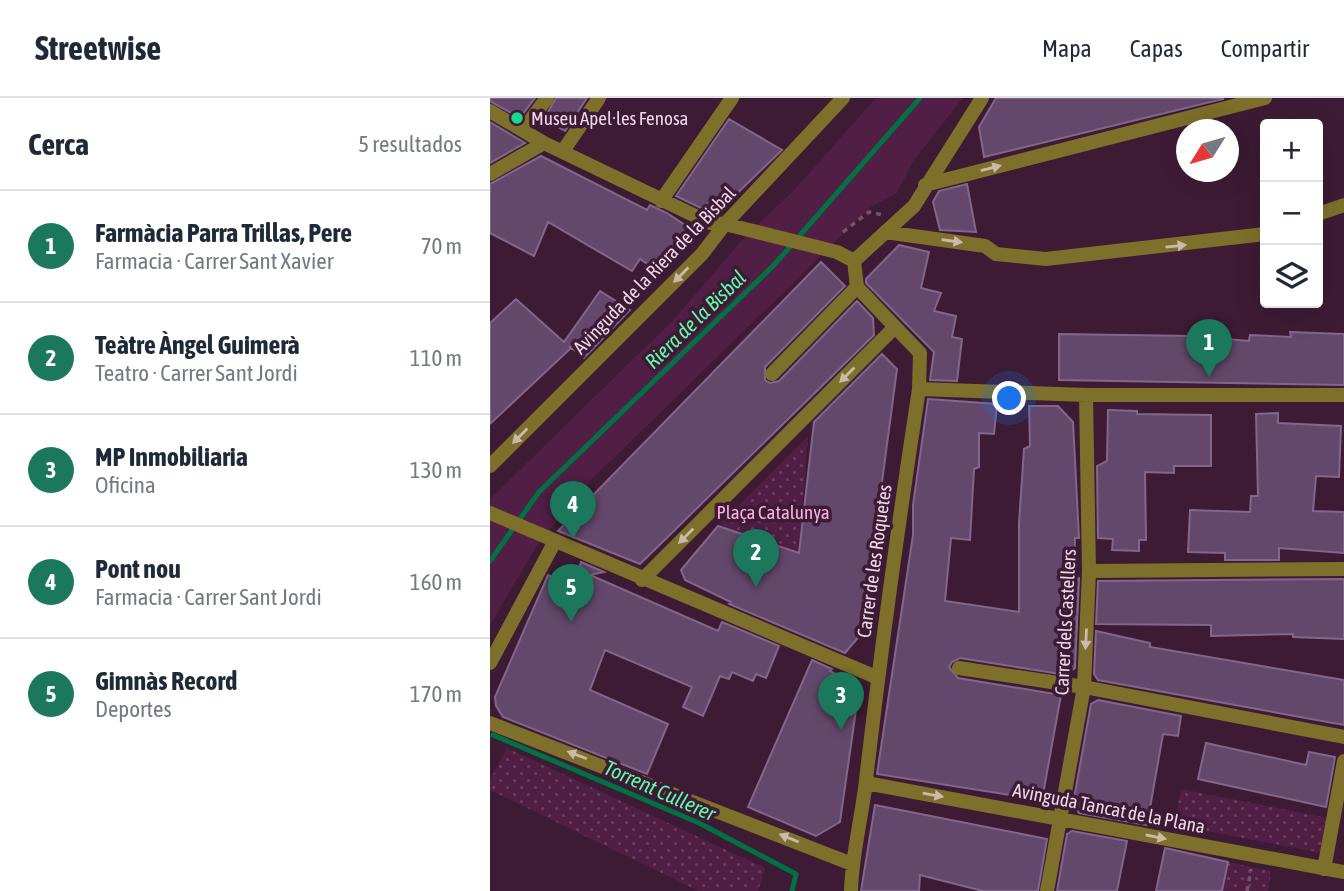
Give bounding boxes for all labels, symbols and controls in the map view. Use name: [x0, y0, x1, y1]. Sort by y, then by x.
text: Streetwise: [35, 29, 161, 67]
text: Mapa: [1042, 35, 1092, 62]
text: Capas: [1130, 35, 1183, 62]
text: Compartir: [1221, 35, 1309, 62]
place label: Museu Apel·les Fenosa: [531, 107, 688, 129]
marker: Museu Apel·les Fenosa: [509, 110, 525, 126]
north arrow: [1176, 119, 1239, 182]
map controls: [1260, 119, 1323, 308]
button: +: [1260, 119, 1323, 182]
text: Cerca: [28, 127, 89, 161]
text: 5 resultados: [358, 131, 462, 157]
one-way arrow: [980, 162, 1002, 173]
street label: Avinguda de la Riera de la Bisbal: [568, 181, 740, 359]
button: −: [1260, 182, 1323, 245]
text: Farmàcia Parra Trillas, Pere: [95, 218, 352, 248]
text: 1: [46, 233, 56, 259]
text: 70 m: [421, 233, 462, 259]
one-way arrow: [942, 236, 964, 247]
one-way arrow: [1165, 240, 1187, 251]
button: layers: [1260, 245, 1323, 308]
text: Farmacia · Carrer Sant Xavier: [95, 248, 334, 274]
water label: Riera de la Bisbal: [639, 265, 751, 373]
one-way arrow: [672, 267, 689, 284]
pin: 1: [1186, 319, 1232, 377]
text: Teàtre Àngel Guimerà: [95, 330, 300, 360]
text: 2: [46, 345, 56, 371]
text: 110 m: [410, 345, 462, 371]
text: Teatro · Carrer Sant Jordi: [95, 360, 298, 386]
one-way arrow: [838, 367, 855, 384]
your location: [992, 381, 1026, 415]
one-way arrow: [512, 427, 528, 444]
text: MP Inmobiliaria: [95, 442, 248, 472]
text: 3: [46, 457, 56, 483]
text: 130 m: [410, 457, 462, 483]
text: Oficina: [95, 472, 156, 498]
pin: 4: [550, 481, 596, 539]
street label: Carrer de les Roquetes: [852, 483, 896, 639]
park label: Plaça Catalunya: [716, 501, 830, 523]
one-way arrow: [678, 527, 694, 544]
pin: 2: [733, 529, 779, 587]
street label: Carrer dels Castellers: [1050, 548, 1080, 696]
text: Pont nou: [95, 554, 181, 584]
pin: 5: [548, 564, 594, 622]
text: 4: [46, 569, 56, 595]
text: 160 m: [410, 569, 462, 595]
text: Farmacia · Carrer Sant Jordi: [95, 584, 322, 610]
one-way arrow: [1080, 628, 1091, 650]
text: Gimnàs Record: [95, 666, 237, 696]
pin: 3: [818, 672, 864, 730]
text: 5: [46, 681, 56, 707]
text: 170 m: [410, 681, 462, 707]
text: Deportes: [95, 696, 172, 722]
one-way arrow: [566, 750, 587, 761]
water label: Torrent Cullerer: [601, 755, 720, 826]
street label: Avinguda Tancat de la Plana: [1011, 779, 1207, 837]
one-way arrow: [922, 790, 944, 801]
one-way arrow: [1145, 831, 1167, 842]
one-way arrow: [778, 833, 799, 844]

